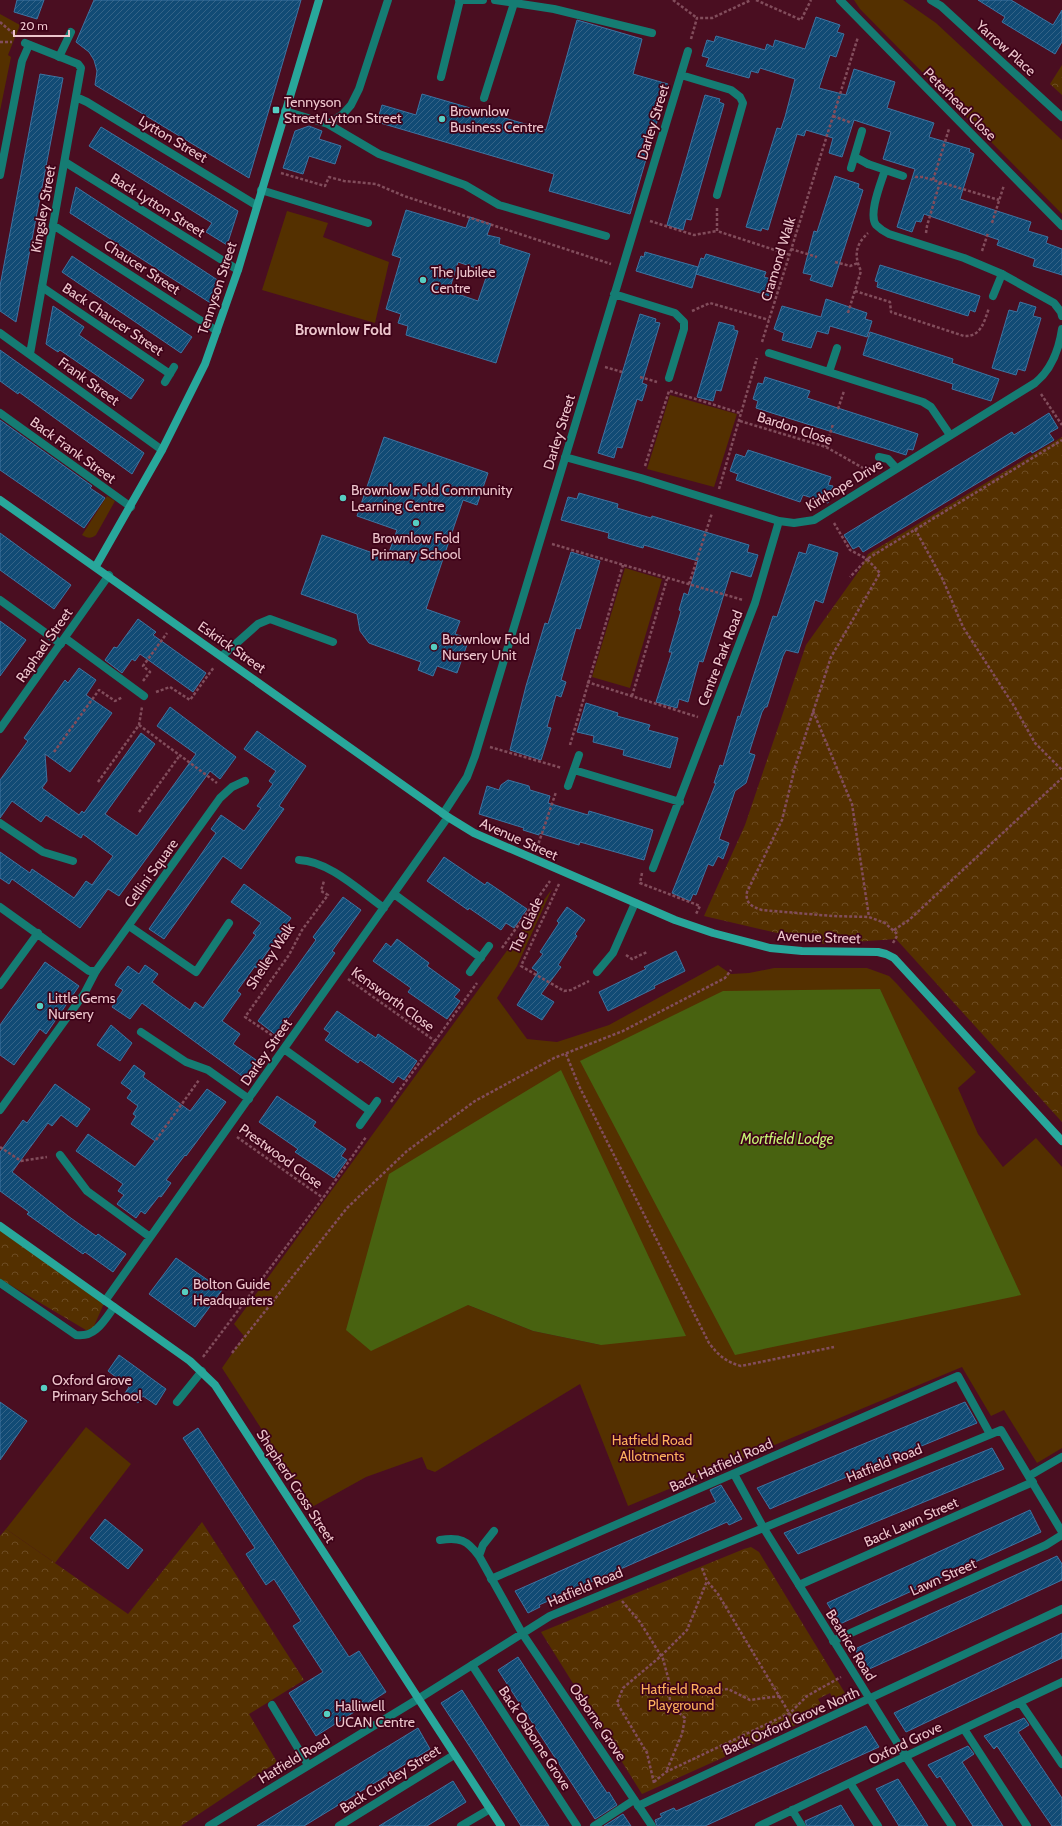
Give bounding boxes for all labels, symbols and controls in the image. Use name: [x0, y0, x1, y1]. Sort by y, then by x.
scale bar: [14, 12, 69, 38]
street label: Yarrow Place: [971, 16, 1040, 80]
text: 20 m: [20, 18, 48, 33]
street label: Peterhead Close: [920, 64, 1000, 144]
street label: Darley Street: [633, 82, 673, 162]
place label: Tennyson Street/Lytton Street: [284, 93, 402, 127]
place label: Brownlow Business Centre: [450, 102, 544, 136]
marker: Tennyson Street/Lytton Street: [271, 105, 281, 115]
street label: Lytton Street: [135, 111, 211, 167]
marker: Brownlow Business Centre: [437, 114, 447, 124]
street label: Kingsley Street: [26, 164, 60, 254]
street label: Back Lytton Street: [107, 169, 209, 241]
street label: Cramond Walk: [757, 214, 800, 303]
street label: Chaucer Street: [101, 236, 184, 298]
street label: Tennyson Street: [194, 239, 241, 337]
place label: The Jubilee Centre: [431, 263, 495, 297]
marker: The Jubilee Centre: [418, 275, 428, 285]
street label: Back Chaucer Street: [59, 279, 167, 360]
district label: Brownlow Fold: [295, 321, 391, 339]
street label: Frank Street: [55, 353, 123, 409]
street label: Darley Street: [539, 392, 579, 472]
street label: Bardon Close: [755, 407, 835, 449]
street label: Back Frank Street: [27, 413, 120, 487]
street label: Kirkhope Drive: [802, 455, 886, 515]
place label: Brownlow Fold Community Learning Centre: [351, 481, 512, 515]
marker: Brownlow Fold Community Learning Centre: [338, 493, 348, 503]
marker: Brownlow Fold Primary School: [411, 518, 421, 528]
place label: Brownlow Fold Primary School: [371, 529, 462, 563]
street label: Raphael Street: [12, 604, 76, 686]
street label: Centre Park Road: [693, 607, 747, 709]
street label: Eskrick Street: [195, 617, 270, 677]
place label: Brownlow Fold Nursery Unit: [442, 630, 530, 664]
marker: Brownlow Fold Nursery Unit: [429, 642, 439, 652]
street label: Avenue Street: [477, 814, 561, 864]
street label: Cellini Square: [120, 835, 182, 911]
street label: The Glade: [505, 894, 547, 956]
street label: Shelley Walk: [242, 919, 299, 993]
street label: Avenue Street: [777, 927, 861, 947]
street label: Kensworth Close: [348, 963, 438, 1035]
place label: Little Gems Nursery: [48, 989, 116, 1023]
marker: Little Gems Nursery: [35, 1001, 45, 1011]
street label: Darley Street: [236, 1015, 296, 1089]
street label: Prestwood Close: [236, 1120, 326, 1192]
water label: Mortfield Lodge: [740, 1130, 834, 1148]
place label: Bolton Guide Headquarters: [193, 1275, 273, 1309]
marker: Bolton Guide Headquarters: [180, 1287, 190, 1297]
place label: Oxford Grove Primary School: [52, 1371, 142, 1405]
marker: Oxford Grove Primary School: [39, 1383, 49, 1393]
street label: Shepherd Cross Street: [253, 1426, 340, 1546]
park label: Hatfield Road Allotments: [612, 1431, 692, 1465]
street label: Back Hatfield Road: [667, 1434, 775, 1496]
street label: Hatfield Road: [843, 1440, 925, 1486]
street label: Back Lawn Street: [861, 1493, 961, 1551]
street label: Lawn Street: [907, 1554, 979, 1600]
street label: Hatfield Road: [545, 1563, 625, 1611]
street label: Beatrice Road: [822, 1606, 880, 1684]
street label: Osborne Grove: [565, 1680, 631, 1764]
park label: Hatfield Road Playground: [641, 1680, 721, 1714]
street label: Back Osborne Grove: [495, 1683, 575, 1793]
street label: Back Oxford Grove North: [720, 1683, 862, 1759]
place label: Halliwell UCAN Centre: [335, 1697, 415, 1731]
marker: Halliwell UCAN Centre: [322, 1709, 332, 1719]
street label: Oxford Grove: [865, 1717, 945, 1769]
street label: Hatfield Road: [255, 1731, 333, 1787]
street label: Back Cundey Street: [336, 1741, 444, 1817]

